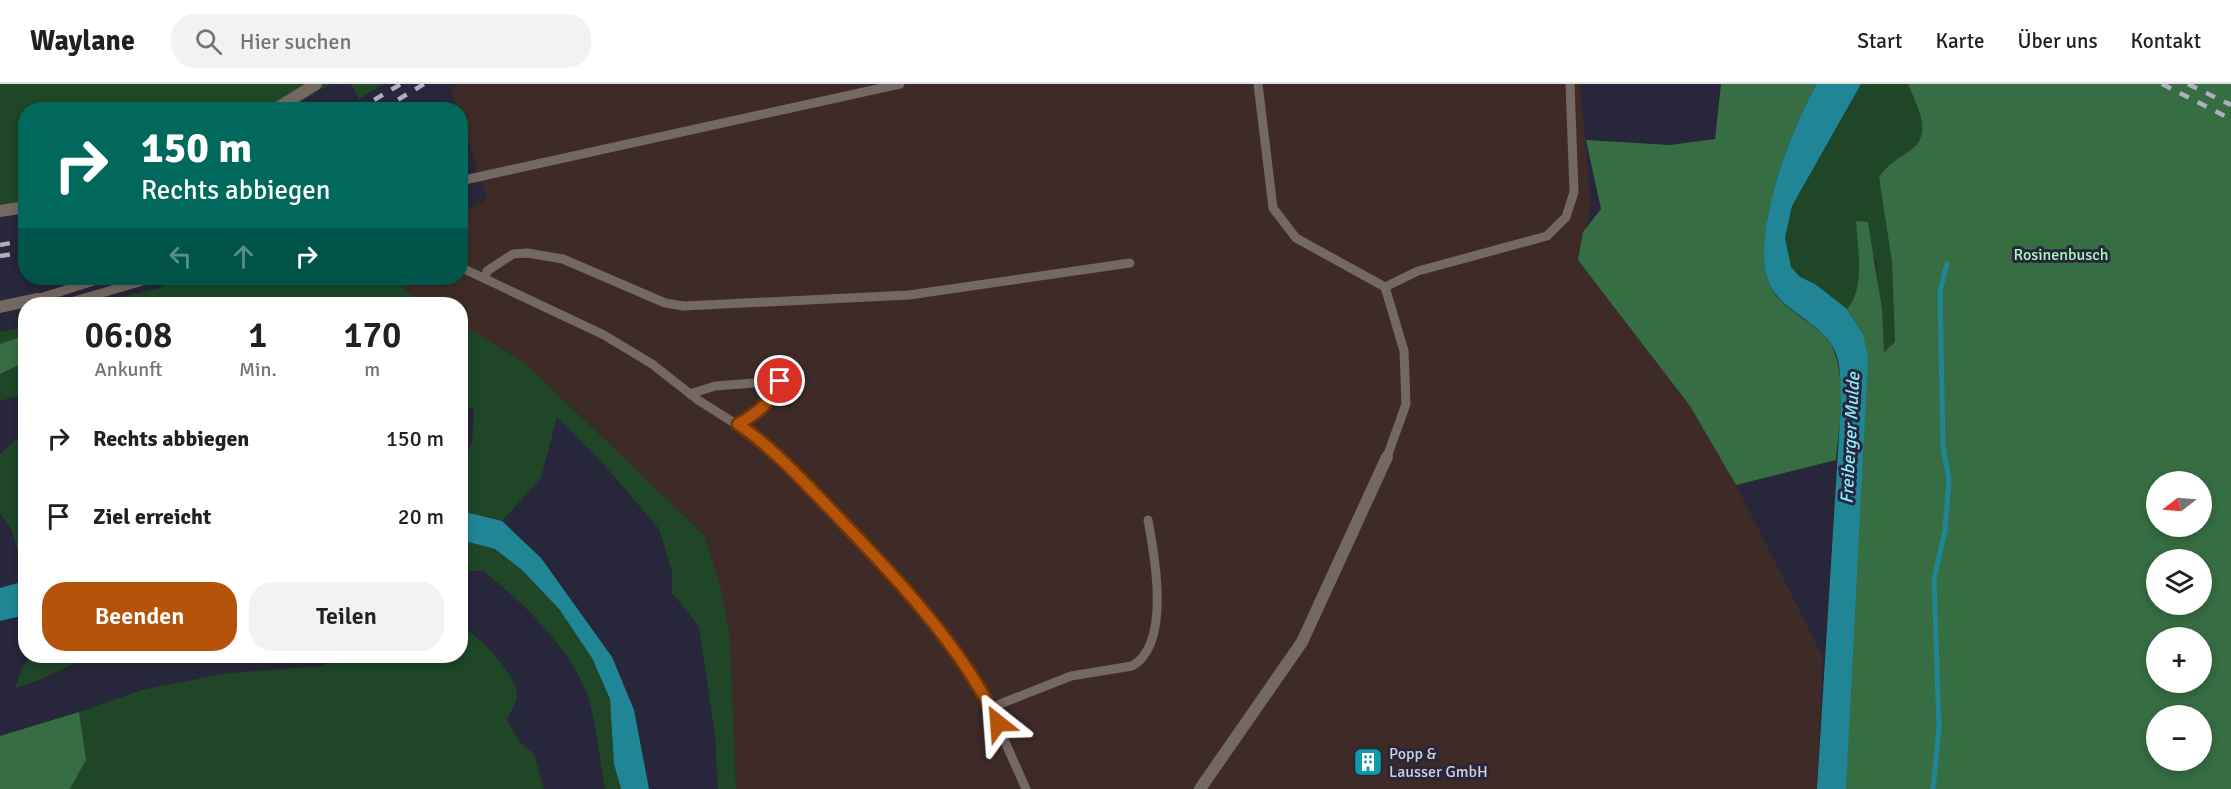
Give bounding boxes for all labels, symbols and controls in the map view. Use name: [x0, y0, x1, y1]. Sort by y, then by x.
search box: [171, 14, 591, 68]
text: Waylane: [30, 24, 135, 58]
icon: search: [192, 25, 225, 58]
text: Hier suchen: [240, 28, 352, 55]
text: Start: [1857, 28, 1902, 54]
text: Karte: [1935, 28, 1984, 54]
text: Über uns: [2017, 28, 2098, 54]
text: Kontakt: [2131, 28, 2201, 54]
text: 150 m: [141, 123, 252, 174]
icon: right: [42, 126, 120, 204]
text: Rechts abbiegen: [141, 174, 331, 207]
icon: left: [164, 240, 197, 273]
icon: ahead: [227, 240, 260, 273]
icon: right: [290, 240, 323, 273]
park label: Rosinenbusch: [2014, 245, 2109, 265]
text: 06:08: [85, 313, 172, 358]
text: 1: [248, 313, 268, 358]
text: 170: [343, 313, 402, 358]
pin: [754, 355, 805, 406]
text: Ankunft: [95, 357, 162, 382]
text: Min.: [239, 357, 277, 382]
text: m: [364, 357, 380, 382]
icon: arrive: [763, 364, 796, 397]
water label: Freiberger Mulde: [1836, 371, 1864, 504]
icon: right: [42, 422, 75, 455]
text: Rechts abbiegen: [93, 425, 249, 452]
text: 150 m: [386, 425, 444, 452]
north arrow: [2146, 471, 2212, 537]
map controls: [2146, 471, 2212, 771]
icon: arrive: [42, 500, 75, 533]
text: Ziel erreicht: [93, 503, 211, 530]
text: 20 m: [398, 503, 444, 530]
button: layers: [2146, 549, 2212, 615]
button: Beenden: [42, 582, 237, 651]
button: Teilen: [249, 582, 444, 651]
button: +: [2146, 627, 2212, 693]
position arrow: [966, 691, 1030, 755]
button: −: [2146, 705, 2212, 771]
place label: Popp & Lausser GmbH: [1389, 744, 1488, 782]
building icon: Popp & Lausser GmbH: [1352, 746, 1384, 778]

